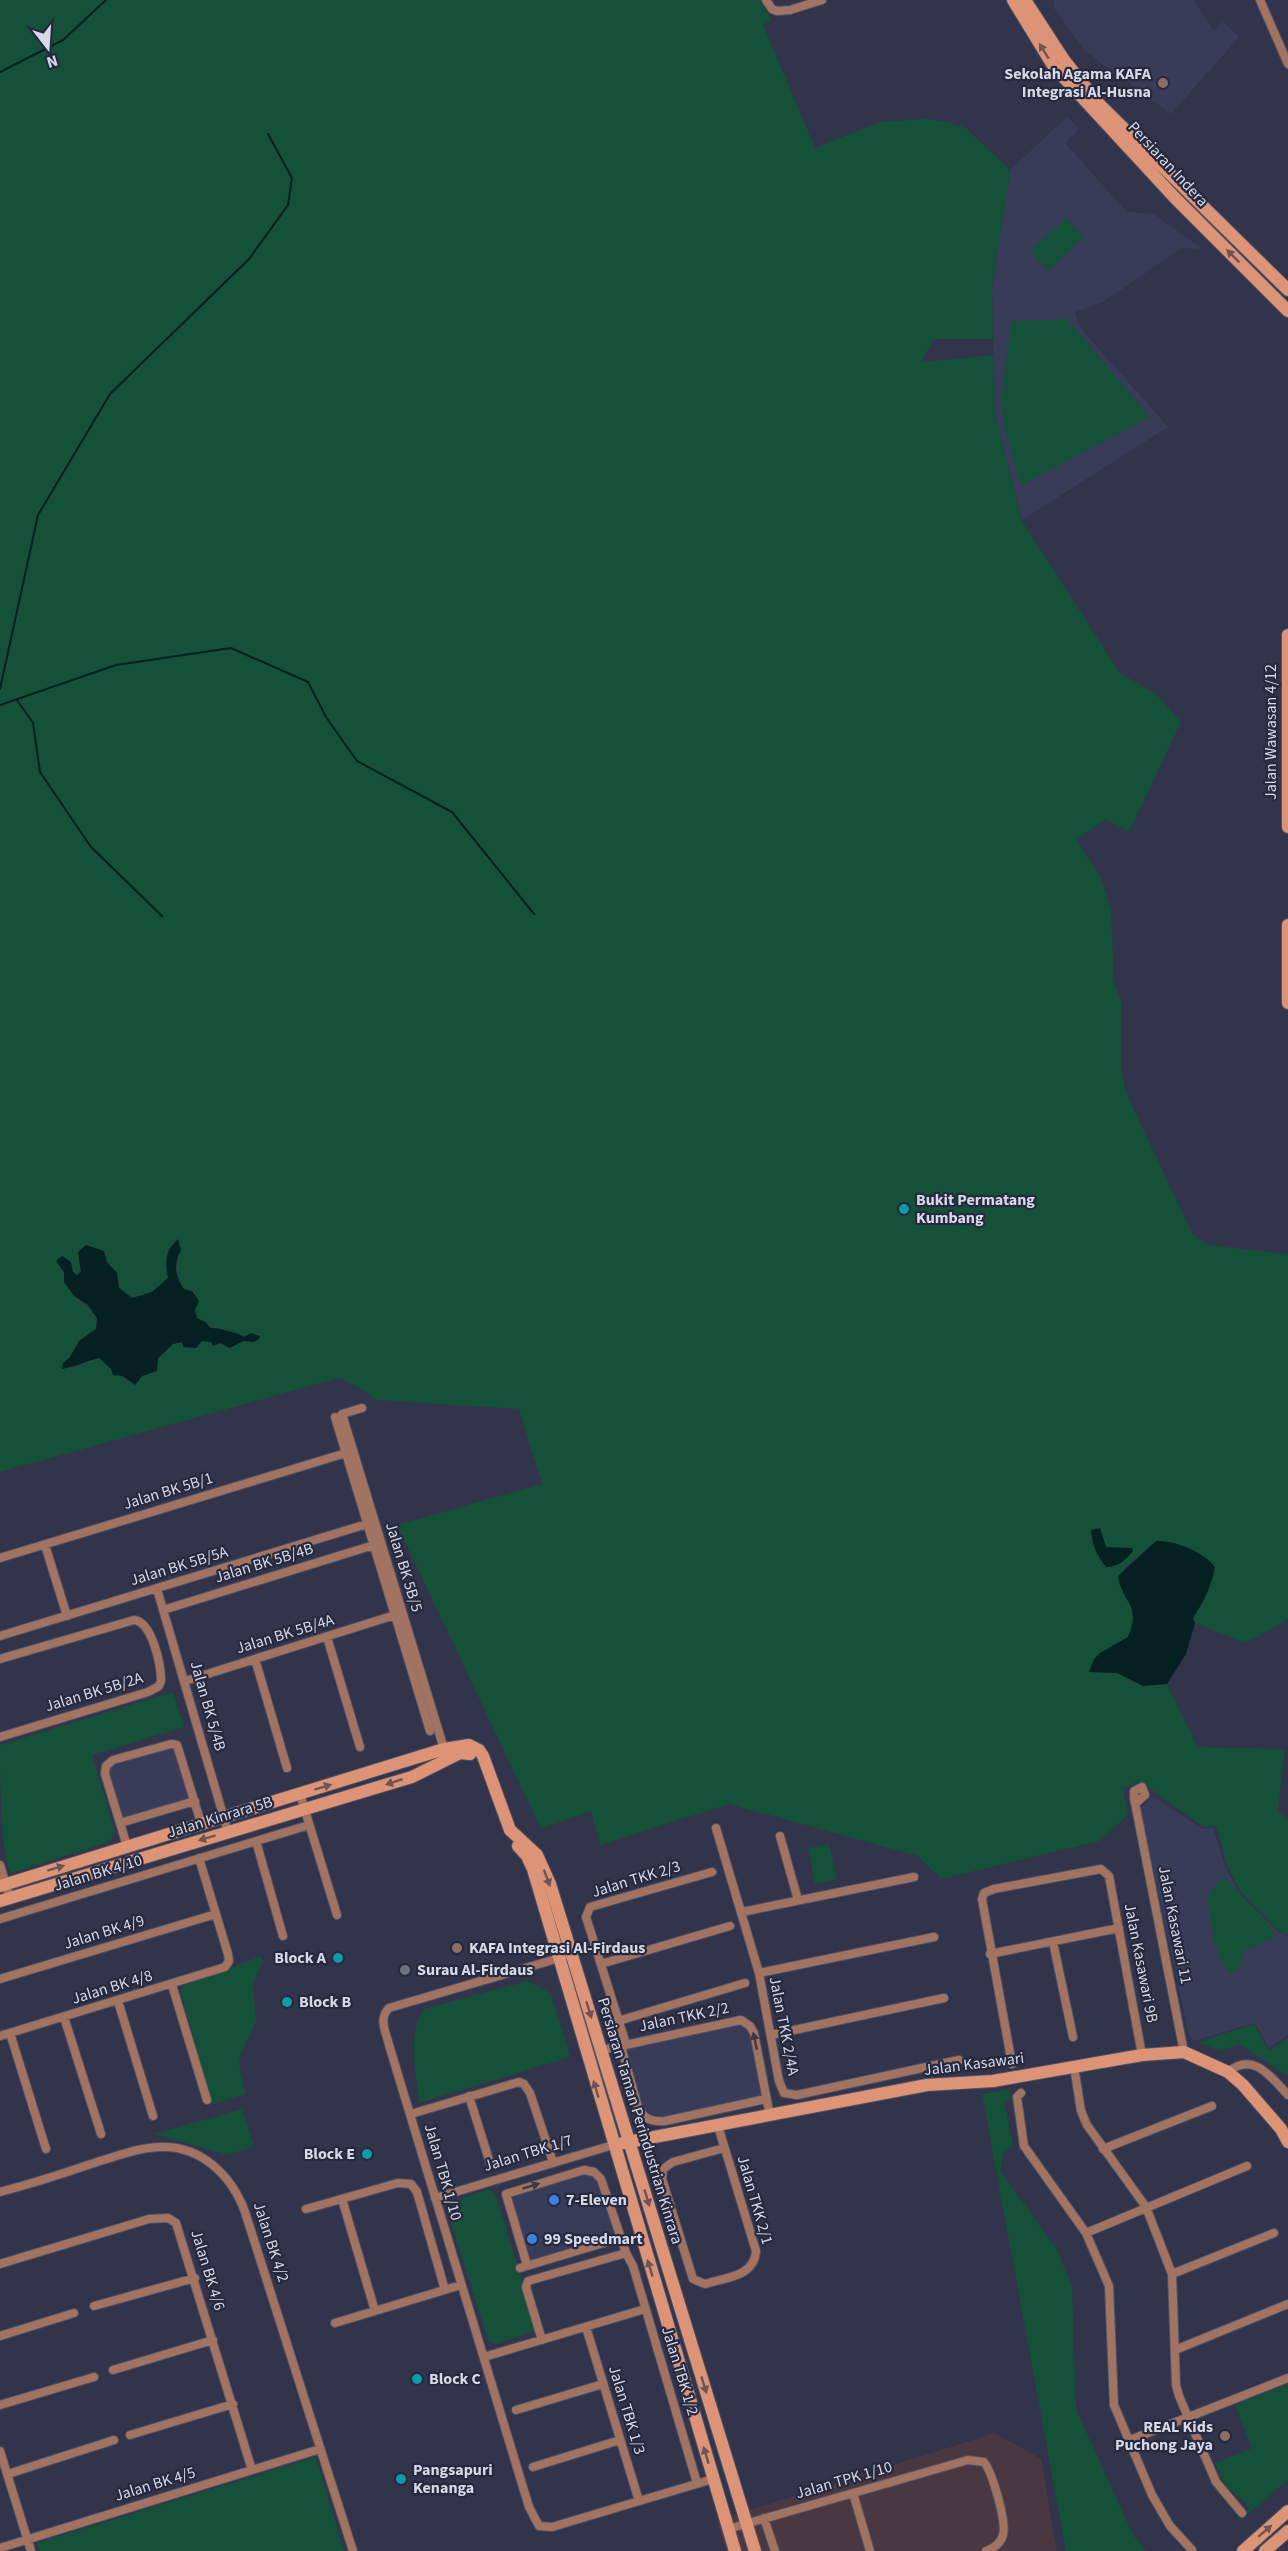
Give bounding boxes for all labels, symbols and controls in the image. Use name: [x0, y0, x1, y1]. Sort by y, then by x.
north arrow: [18, 18, 78, 78]
one-way arrow: [1039, 43, 1050, 59]
text: N: [44, 49, 60, 73]
place label: Sekolah Agama KAFA Integrasi Al-Husna: [1004, 63, 1152, 103]
marker: Sekolah Agama KAFA Integrasi Al-Husna: [1156, 76, 1170, 90]
street label: Persiaran Indera: [1123, 117, 1213, 211]
one-way arrow: [1226, 249, 1241, 263]
street label: Jalan Wawasan 4/12: [1260, 664, 1282, 800]
place label: Bukit Permatang Kumbang: [916, 1189, 1035, 1229]
marker: Bukit Permatang Kumbang: [897, 1202, 911, 1216]
street label: Jalan BK 5B/1: [121, 1467, 216, 1515]
street label: Jalan BK 5B/5: [380, 1520, 428, 1615]
street label: Jalan BK 5B/4B: [212, 1538, 316, 1588]
street label: Jalan BK 5B/5A: [127, 1541, 231, 1591]
street label: Jalan BK 5B/4A: [233, 1609, 337, 1659]
street label: Jalan BK 5/4B: [185, 1658, 231, 1754]
street label: Jalan BK 5B/2A: [42, 1667, 146, 1717]
one-way arrow: [385, 1778, 403, 1788]
one-way arrow: [314, 1782, 332, 1791]
street label: Jalan Kinrara 5B: [165, 1791, 275, 1843]
one-way arrow: [198, 1834, 216, 1843]
street label: Jalan BK 4/10: [51, 1849, 145, 1897]
street label: Jalan TKK 2/3: [589, 1855, 683, 1903]
one-way arrow: [47, 1863, 65, 1872]
street label: Jalan Kasawari 11: [1153, 1864, 1197, 1986]
one-way arrow: [543, 1869, 553, 1887]
street label: Jalan Kasawari 9B: [1119, 1901, 1163, 2025]
street label: Jalan BK 4/9: [61, 1909, 147, 1955]
place label: KAFA Integrasi Al-Firdaus: [469, 1937, 645, 1959]
marker: KAFA Integrasi Al-Firdaus: [450, 1941, 464, 1955]
place label: Block A: [274, 1947, 327, 1969]
marker: Block A: [331, 1951, 345, 1965]
place label: Surau Al-Firdaus: [417, 1959, 533, 1981]
marker: Surau Al-Firdaus: [398, 1963, 412, 1977]
street label: Jalan BK 4/8: [69, 1964, 155, 2010]
street label: Jalan TKK 2/4A: [764, 1975, 804, 2078]
place label: Block B: [299, 1991, 352, 2013]
marker: Block B: [280, 1995, 294, 2009]
street label: Persiaran Taman Perindustrian Kinrara: [592, 1995, 688, 2247]
street label: Jalan TKK 2/2: [637, 1997, 731, 2037]
one-way arrow: [585, 2002, 594, 2020]
one-way arrow: [750, 2032, 759, 2051]
street label: Jalan Kasawari: [923, 2047, 1025, 2081]
one-way arrow: [591, 2080, 600, 2098]
street label: Jalan TBK 1/10: [419, 2121, 467, 2223]
street label: Jalan TBK 1/7: [481, 2129, 575, 2177]
place label: Block E: [304, 2143, 355, 2165]
marker: Block E: [360, 2147, 374, 2161]
street label: Jalan TKK 2/1: [732, 2153, 778, 2247]
one-way arrow: [522, 2181, 540, 2190]
place label: 7-Eleven: [566, 2189, 627, 2211]
one-way arrow: [643, 2190, 652, 2208]
marker: 7-Eleven: [547, 2193, 561, 2207]
street label: Jalan BK 4/2: [248, 2199, 294, 2285]
street label: Jalan BK 4/6: [185, 2227, 231, 2313]
place label: 99 Speedmart: [544, 2228, 643, 2250]
marker: 99 Speedmart: [525, 2232, 539, 2246]
one-way arrow: [645, 2259, 654, 2277]
street label: Jalan TBK 1/2: [656, 2324, 704, 2418]
street label: Jalan TBK 1/3: [603, 2363, 651, 2457]
place label: Block C: [429, 2368, 481, 2390]
marker: Block C: [410, 2372, 424, 2386]
one-way arrow: [700, 2376, 709, 2394]
place label: REAL Kids Puchong Jaya: [1115, 2416, 1213, 2456]
marker: REAL Kids Puchong Jaya: [1218, 2429, 1232, 2443]
one-way arrow: [701, 2446, 710, 2464]
street label: Jalan TPK 1/10: [793, 2456, 895, 2504]
place label: Pangsapuri Kenanga: [413, 2459, 493, 2499]
street label: Jalan BK 4/5: [112, 2461, 198, 2507]
marker: Pangsapuri Kenanga: [394, 2472, 408, 2486]
one-way arrow: [1257, 2525, 1272, 2538]

